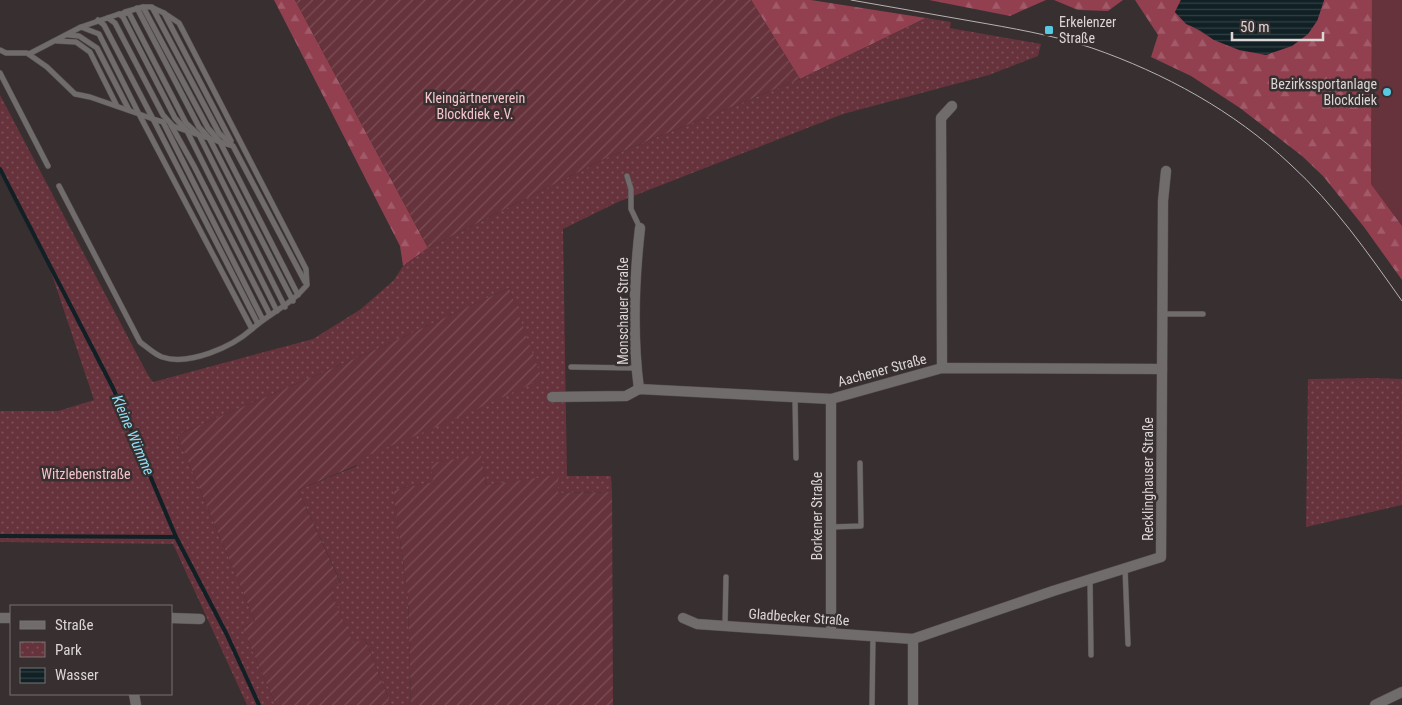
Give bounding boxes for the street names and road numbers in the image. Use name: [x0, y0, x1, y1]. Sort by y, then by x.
street label: Monschauer Straße: [615, 257, 631, 365]
street label: Aachener Straße: [836, 350, 929, 390]
street label: Recklinghauser Straße: [1140, 417, 1156, 541]
street label: Borkener Straße: [809, 471, 825, 560]
street label: Gladbecker Straße: [748, 605, 850, 629]

